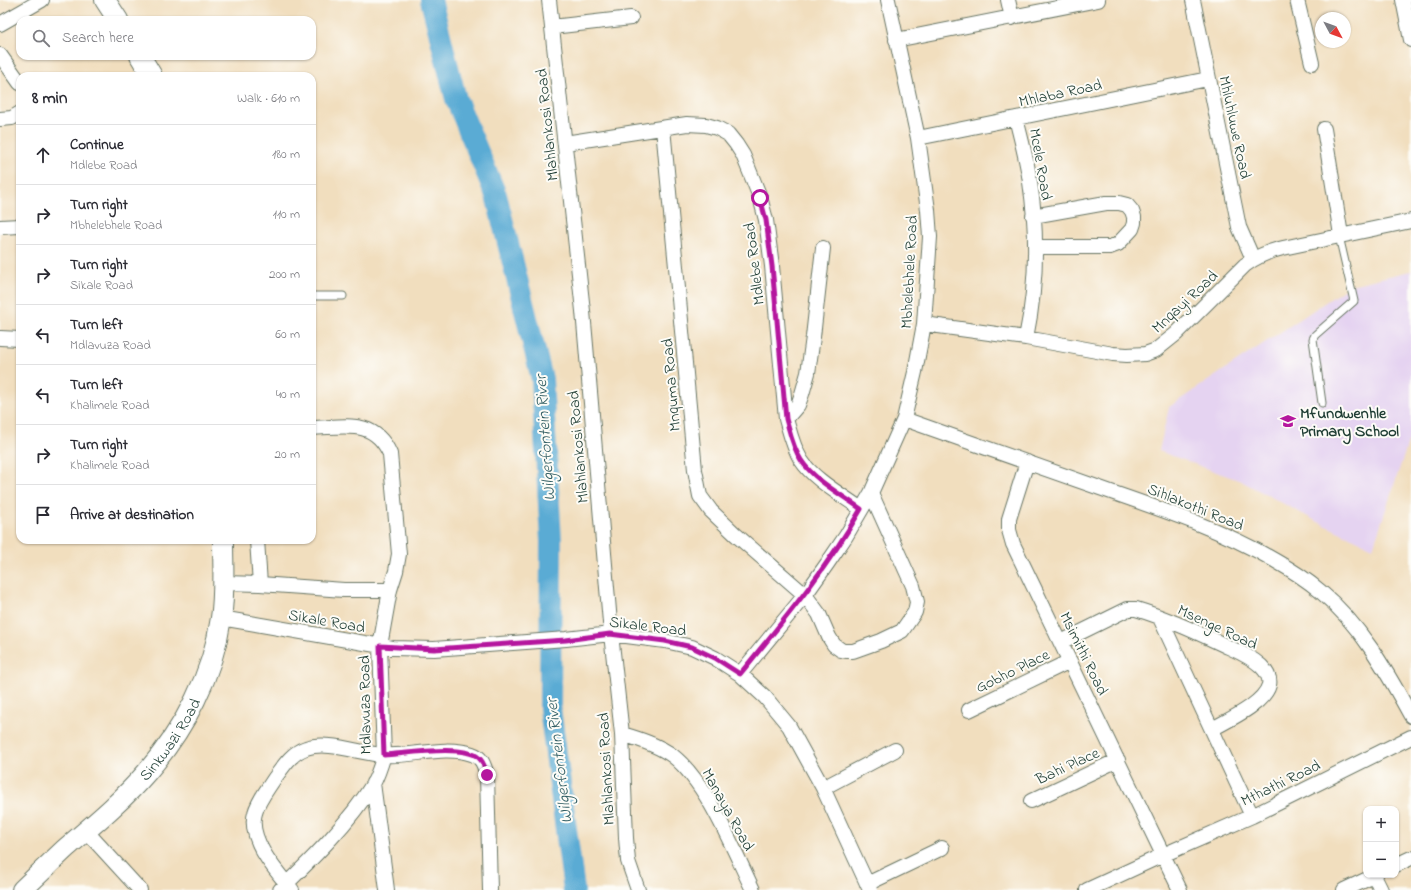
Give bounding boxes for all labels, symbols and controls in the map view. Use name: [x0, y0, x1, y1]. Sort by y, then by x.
north arrow: [1315, 12, 1351, 48]
search box: [16, 16, 316, 60]
icon: search: [30, 27, 52, 49]
text: Search here: [62, 27, 134, 49]
street label: Mlahlankosi Road: [530, 67, 566, 182]
street label: Mhlaba Road: [1017, 73, 1104, 114]
street label: Mhluhluwe Road: [1211, 74, 1257, 181]
text: 8 min: [32, 86, 67, 111]
text: Walk · 610 m: [237, 89, 300, 108]
street label: Mcele Road: [1022, 126, 1058, 202]
text: Continue: [70, 134, 124, 156]
icon: ahead: [32, 144, 54, 166]
text: 180 m: [272, 145, 300, 164]
text: Mdlebe Road: [70, 156, 137, 175]
route start: [751, 189, 769, 207]
text: Turn right: [70, 194, 128, 216]
icon: right: [32, 204, 54, 226]
text: 110 m: [273, 205, 300, 224]
street label: Mbhelebhele Road: [895, 215, 925, 330]
text: Mbhelebhele Road: [70, 216, 162, 235]
street label: Mdlebe Road: [738, 221, 772, 306]
text: Turn right: [70, 254, 128, 276]
icon: right: [32, 264, 54, 286]
text: 200 m: [269, 265, 300, 284]
street label: Mnqayi Road: [1147, 265, 1224, 340]
text: Sikale Road: [70, 276, 133, 295]
text: Turn left: [70, 314, 123, 336]
icon: left: [32, 324, 54, 346]
text: 60 m: [275, 325, 300, 344]
text: Mdlavuza Road: [70, 336, 151, 355]
street label: Mnquma Road: [656, 337, 688, 432]
water label: Wilgerfontein River: [528, 371, 563, 502]
text: Turn left: [70, 374, 123, 396]
icon: left: [32, 384, 54, 406]
text: 40 m: [276, 385, 300, 404]
street label: Mlahlankosi Road: [562, 389, 596, 504]
text: Khalimele Road: [70, 396, 149, 415]
place label: Mfundwenhle Primary School: [1300, 402, 1399, 445]
school or university icon: Mfundwenhle Primary School: [1279, 412, 1297, 430]
text: Turn right: [70, 434, 128, 456]
icon: right: [32, 444, 54, 466]
text: 20 m: [275, 445, 300, 464]
text: Khalimele Road: [70, 456, 149, 475]
street label: Sihlakothi Road: [1143, 478, 1247, 538]
icon: arrive: [32, 504, 54, 526]
text: Arrive at destination: [70, 504, 194, 526]
street label: Msenge Road: [1173, 599, 1261, 657]
street label: Sikale Road: [286, 603, 367, 641]
street label: Msimithi Road: [1053, 608, 1114, 700]
street label: Sikale Road: [608, 610, 688, 644]
street label: Gobho Place: [972, 643, 1055, 700]
street label: Mdlavuza Road: [353, 655, 379, 755]
water label: Wilgerfontein River: [539, 694, 581, 825]
street label: Sinkwazi Road: [134, 695, 208, 787]
street label: Mlahlankosi Road: [592, 712, 622, 826]
street label: Bahi Place: [1031, 741, 1104, 792]
street label: Mthathi Road: [1237, 754, 1325, 813]
street label: Manaya Road: [695, 764, 760, 856]
route end: [478, 766, 496, 784]
map controls: [1363, 806, 1399, 878]
button: +: [1363, 806, 1399, 842]
button: −: [1363, 842, 1399, 878]

